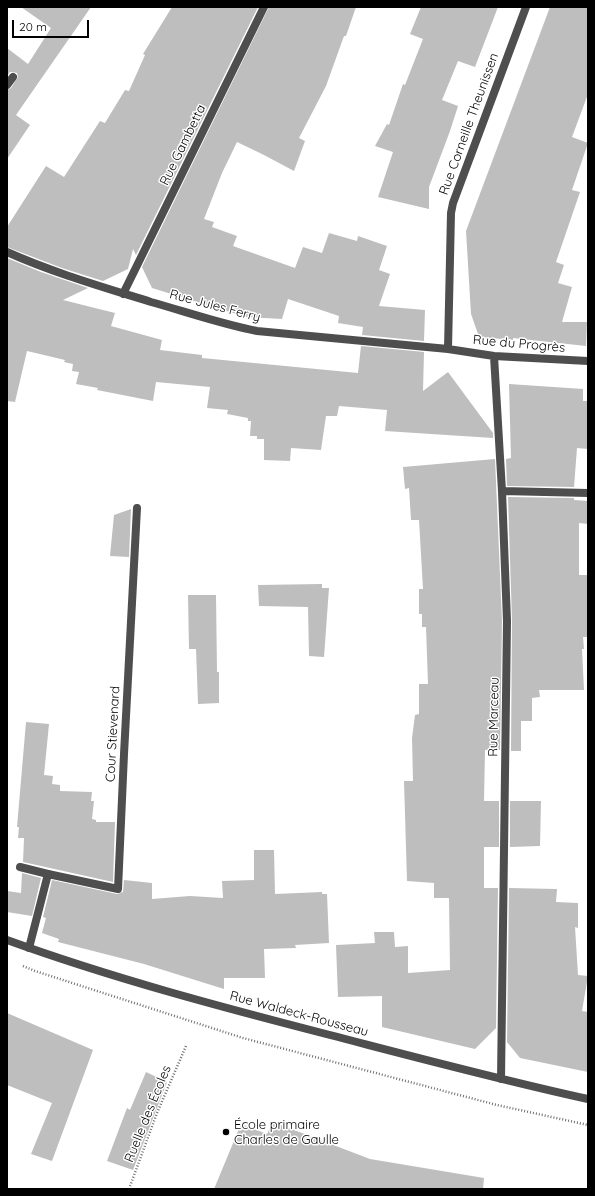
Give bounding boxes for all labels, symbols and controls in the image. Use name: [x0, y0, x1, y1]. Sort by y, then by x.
scale bar: [14, 12, 91, 38]
text: 20 m: [19, 19, 47, 34]
street label: Rue Corneille Theunissen: [436, 51, 502, 197]
street label: Rue Gambetta: [157, 102, 209, 188]
street label: Rue Jules Ferry: [168, 286, 262, 326]
street label: Rue du Progrès: [472, 332, 566, 356]
street label: Rue Marceau: [486, 677, 502, 757]
street label: Cour Stievenard: [103, 686, 123, 782]
street label: Rue Waldeck-Rousseau: [228, 988, 370, 1040]
street label: Ruelle des Écoles: [121, 1063, 175, 1165]
place label: École primaire Charles de Gaulle: [234, 1117, 339, 1148]
marker: École primaire Charles de Gaulle: [221, 1127, 231, 1137]

